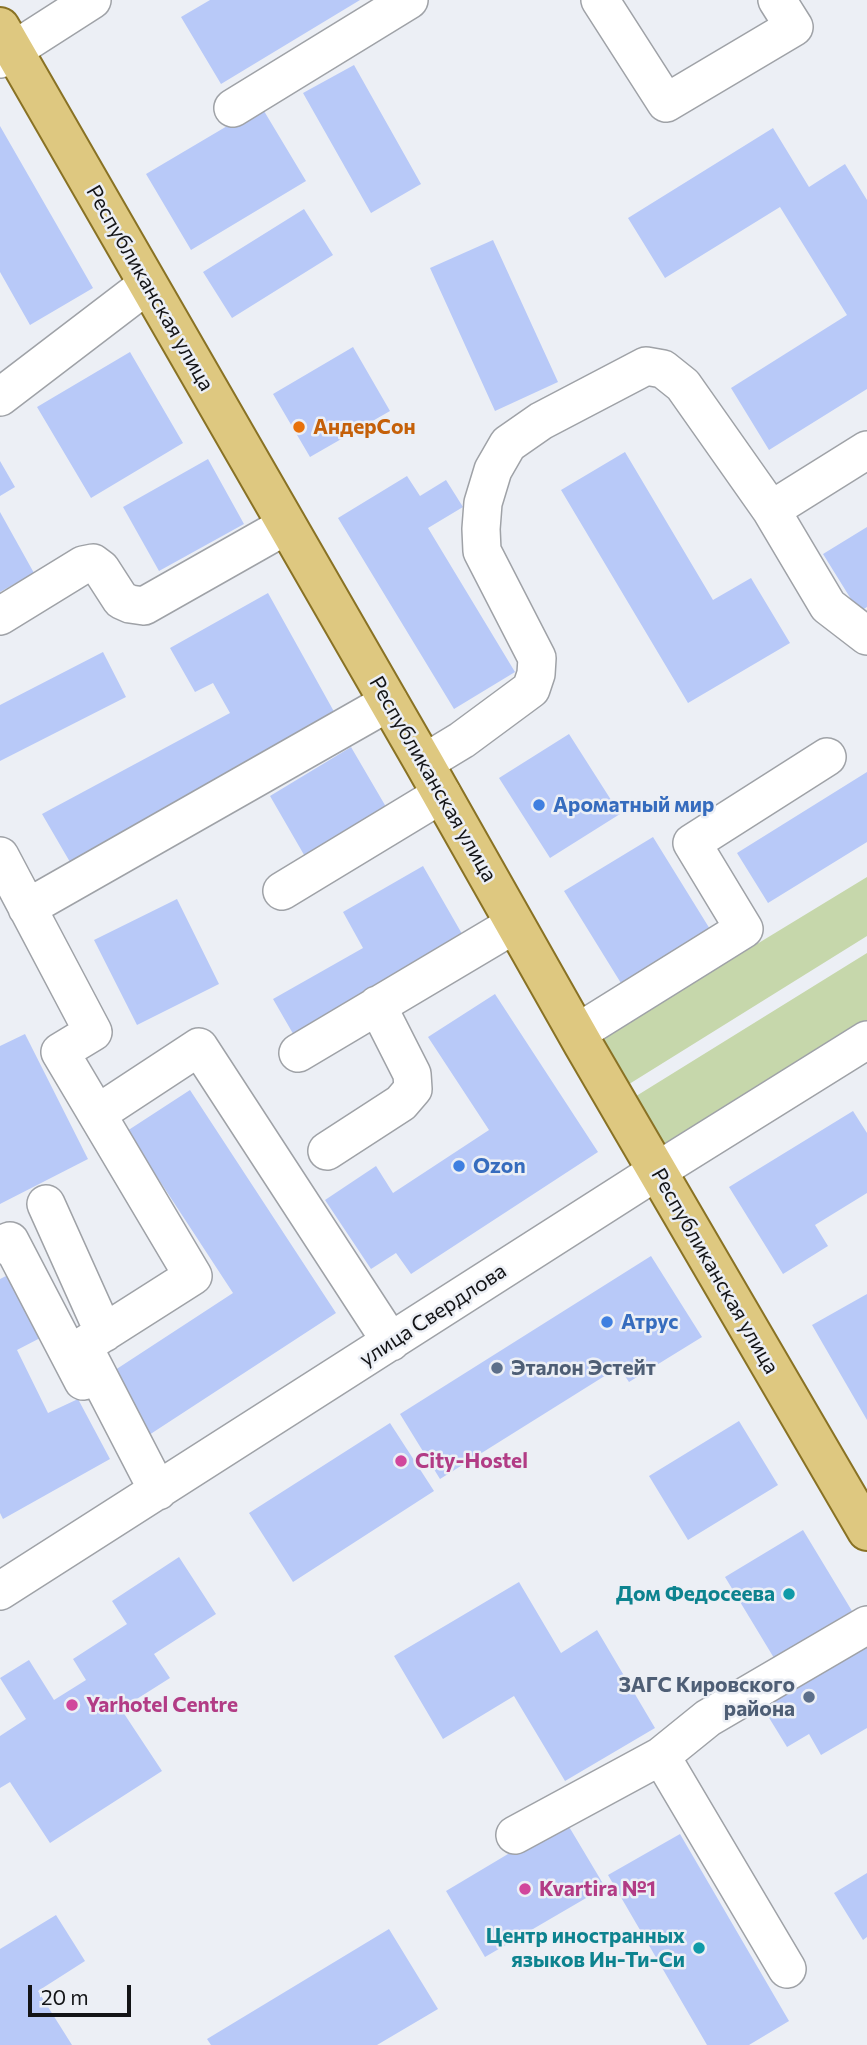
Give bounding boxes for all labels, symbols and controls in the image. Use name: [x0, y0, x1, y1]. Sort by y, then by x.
street label: Республиканская улица: [81, 181, 219, 395]
place label: АндерСон: [313, 414, 416, 440]
marker: АндерСон: [291, 419, 307, 435]
street label: Республиканская улица: [364, 672, 502, 886]
place label: Ароматный мир: [553, 792, 714, 818]
marker: Ароматный мир: [531, 797, 547, 813]
place label: Ozon: [473, 1153, 526, 1179]
marker: Ozon: [451, 1158, 467, 1174]
street label: Республиканская улица: [646, 1164, 784, 1378]
street label: улица Свердлова: [355, 1258, 511, 1372]
place label: Атрус: [621, 1309, 678, 1335]
marker: Атрус: [599, 1314, 615, 1330]
place label: Эталон Эстейт: [511, 1355, 656, 1381]
marker: Эталон Эстейт: [489, 1360, 505, 1376]
place label: City-Hostel: [415, 1448, 528, 1474]
marker: City-Hostel: [393, 1453, 409, 1469]
place label: Дом Федосеева: [616, 1581, 775, 1607]
marker: Дом Федосеева: [781, 1586, 797, 1602]
place label: ЗАГС Кировского района: [618, 1672, 795, 1722]
marker: ЗАГС Кировского района: [801, 1689, 817, 1705]
place label: Yarhotel Centre: [86, 1692, 238, 1718]
marker: Yarhotel Centre: [64, 1697, 80, 1713]
place label: Kvartira №1: [539, 1876, 656, 1902]
marker: Kvartira №1: [517, 1881, 533, 1897]
place label: Центр иностранных языков Ин-Ти-Си: [486, 1923, 685, 1973]
marker: Центр иностранных языков Ин-Ти-Си: [691, 1940, 707, 1956]
scale bar: [32, 1972, 135, 2016]
text: 20 m: [41, 1984, 89, 2009]

